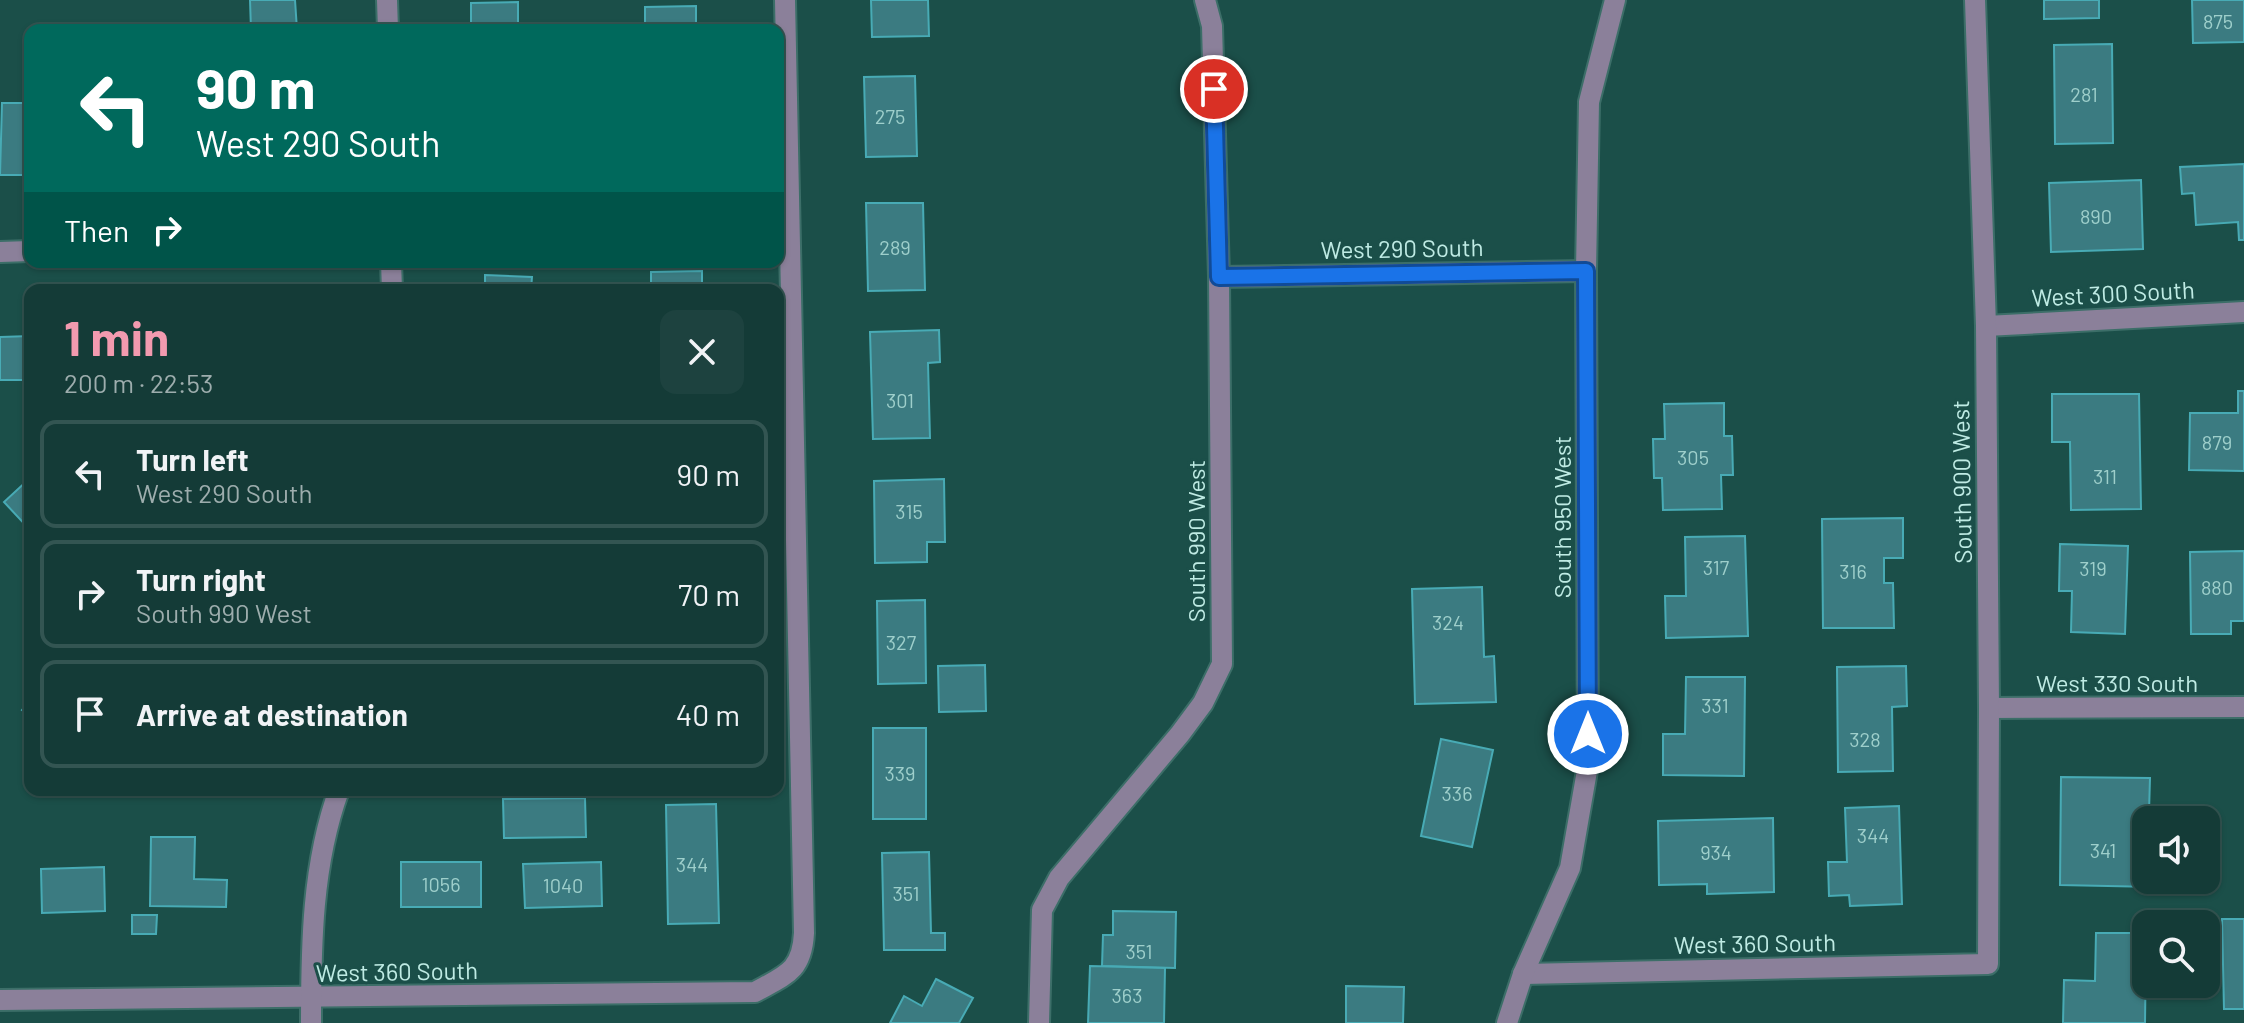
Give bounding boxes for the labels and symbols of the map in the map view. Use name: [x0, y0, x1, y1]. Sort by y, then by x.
house number: 875: [2203, 9, 2233, 33]
pin: [1180, 55, 1248, 123]
house number: 281: [2070, 82, 2098, 106]
house number: 275: [875, 104, 905, 128]
house number: 890: [2080, 204, 2112, 228]
street label: West 290 South: [1320, 232, 1484, 264]
house number: 289: [879, 235, 911, 259]
street label: West 300 South: [2031, 274, 2195, 312]
house number: 301: [886, 388, 914, 412]
street label: South 900 West: [1945, 400, 1977, 564]
house number: 879: [2202, 430, 2232, 454]
street label: South 950 West: [1547, 436, 1576, 598]
house number: 305: [1677, 445, 1709, 469]
street label: South 990 West: [1181, 460, 1210, 622]
house number: 311: [2093, 464, 2117, 488]
house number: 315: [895, 499, 923, 523]
house number: 317: [1703, 555, 1730, 579]
house number: 319: [2079, 556, 2107, 580]
house number: 316: [1839, 559, 1867, 583]
house number: 880: [2201, 575, 2233, 599]
house number: 324: [1432, 610, 1464, 634]
house number: 327: [886, 630, 917, 654]
street label: West 330 South: [2036, 668, 2198, 697]
position arrow: [1546, 692, 1630, 776]
house number: 331: [1701, 693, 1729, 717]
house number: 328: [1849, 727, 1881, 751]
house number: 339: [884, 761, 916, 785]
house number: 336: [1442, 781, 1472, 805]
house number: 344: [1857, 823, 1889, 847]
house number: 341: [2090, 838, 2116, 862]
house number: 934: [1700, 840, 1732, 864]
house number: 344: [676, 852, 708, 876]
house number: 1056: [422, 872, 460, 896]
house number: 1040: [543, 873, 583, 897]
house number: 351: [892, 881, 920, 905]
street label: West 360 South: [1674, 927, 1836, 959]
house number: 351: [1125, 939, 1153, 963]
street label: West 360 South: [316, 955, 478, 987]
house number: 363: [1112, 983, 1142, 1007]

